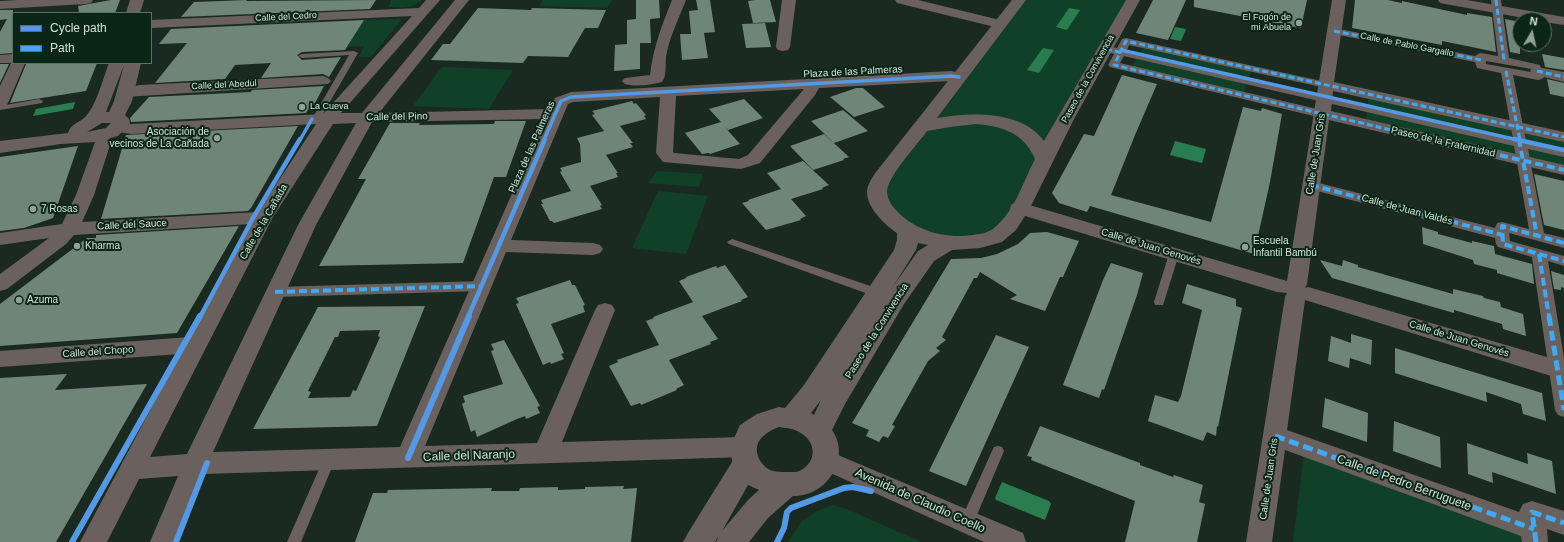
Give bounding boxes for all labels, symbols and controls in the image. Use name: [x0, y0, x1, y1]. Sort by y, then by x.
street label: Calle del Cedro: [255, 10, 317, 24]
legend: [12, 12, 152, 64]
north arrow: [1512, 12, 1552, 52]
place label: El Fogón de mi Abuela: [1242, 13, 1291, 34]
text: N: [1529, 15, 1539, 28]
marker: El Fogón de mi Abuela: [1294, 18, 1304, 28]
text: Cycle path: [50, 21, 107, 35]
street label: Calle de Pablo Gargallo: [1359, 31, 1455, 59]
street label: Paseo de la Convivencia: [1059, 33, 1117, 125]
text: Path: [50, 41, 75, 55]
street label: Plaza de las Palmeras: [803, 63, 903, 81]
street label: Calle del Abedul: [191, 78, 257, 92]
street label: Plaza de las Palmeras: [506, 99, 558, 195]
marker: La Cueva: [297, 102, 307, 112]
place label: La Cueva: [310, 102, 349, 112]
street label: Calle del Pino: [366, 110, 428, 124]
street label: Calle de Juan Gris: [1304, 112, 1328, 196]
street label: Paseo de la Fraternidad: [1390, 124, 1496, 160]
place label: Asociación de vecinos de La Cañada: [109, 126, 209, 150]
marker: Asociación de vecinos de La Cañada: [212, 133, 222, 143]
street label: Calle de la Cañada: [238, 182, 290, 262]
street label: Calle de Juan Valdés: [1360, 192, 1454, 228]
place label: 7 Rosas: [41, 203, 78, 215]
marker: 7 Rosas: [28, 204, 38, 214]
street label: Calle del Sauce: [97, 217, 167, 233]
street label: Calle de Juan Genovés: [1100, 226, 1202, 268]
place label: Escuela Infantil Bambú: [1253, 235, 1317, 258]
place label: Kharma: [85, 240, 120, 252]
marker: Kharma: [72, 241, 82, 251]
marker: Escuela Infantil Bambú: [1240, 242, 1250, 252]
street label: Paseo de la Convivencia: [843, 281, 911, 381]
place label: Azuma: [27, 294, 58, 306]
marker: Azuma: [14, 295, 24, 305]
street label: Calle de Juan Genovés: [1408, 318, 1510, 360]
street label: Calle del Chopo: [62, 344, 134, 360]
street label: Calle de Juan Gris: [1257, 437, 1281, 521]
street label: Calle del Naranjo: [423, 447, 515, 465]
street label: Calle de Pedro Berruguete: [1335, 452, 1473, 514]
street label: Avenida de Claudio Coello: [853, 466, 987, 536]

